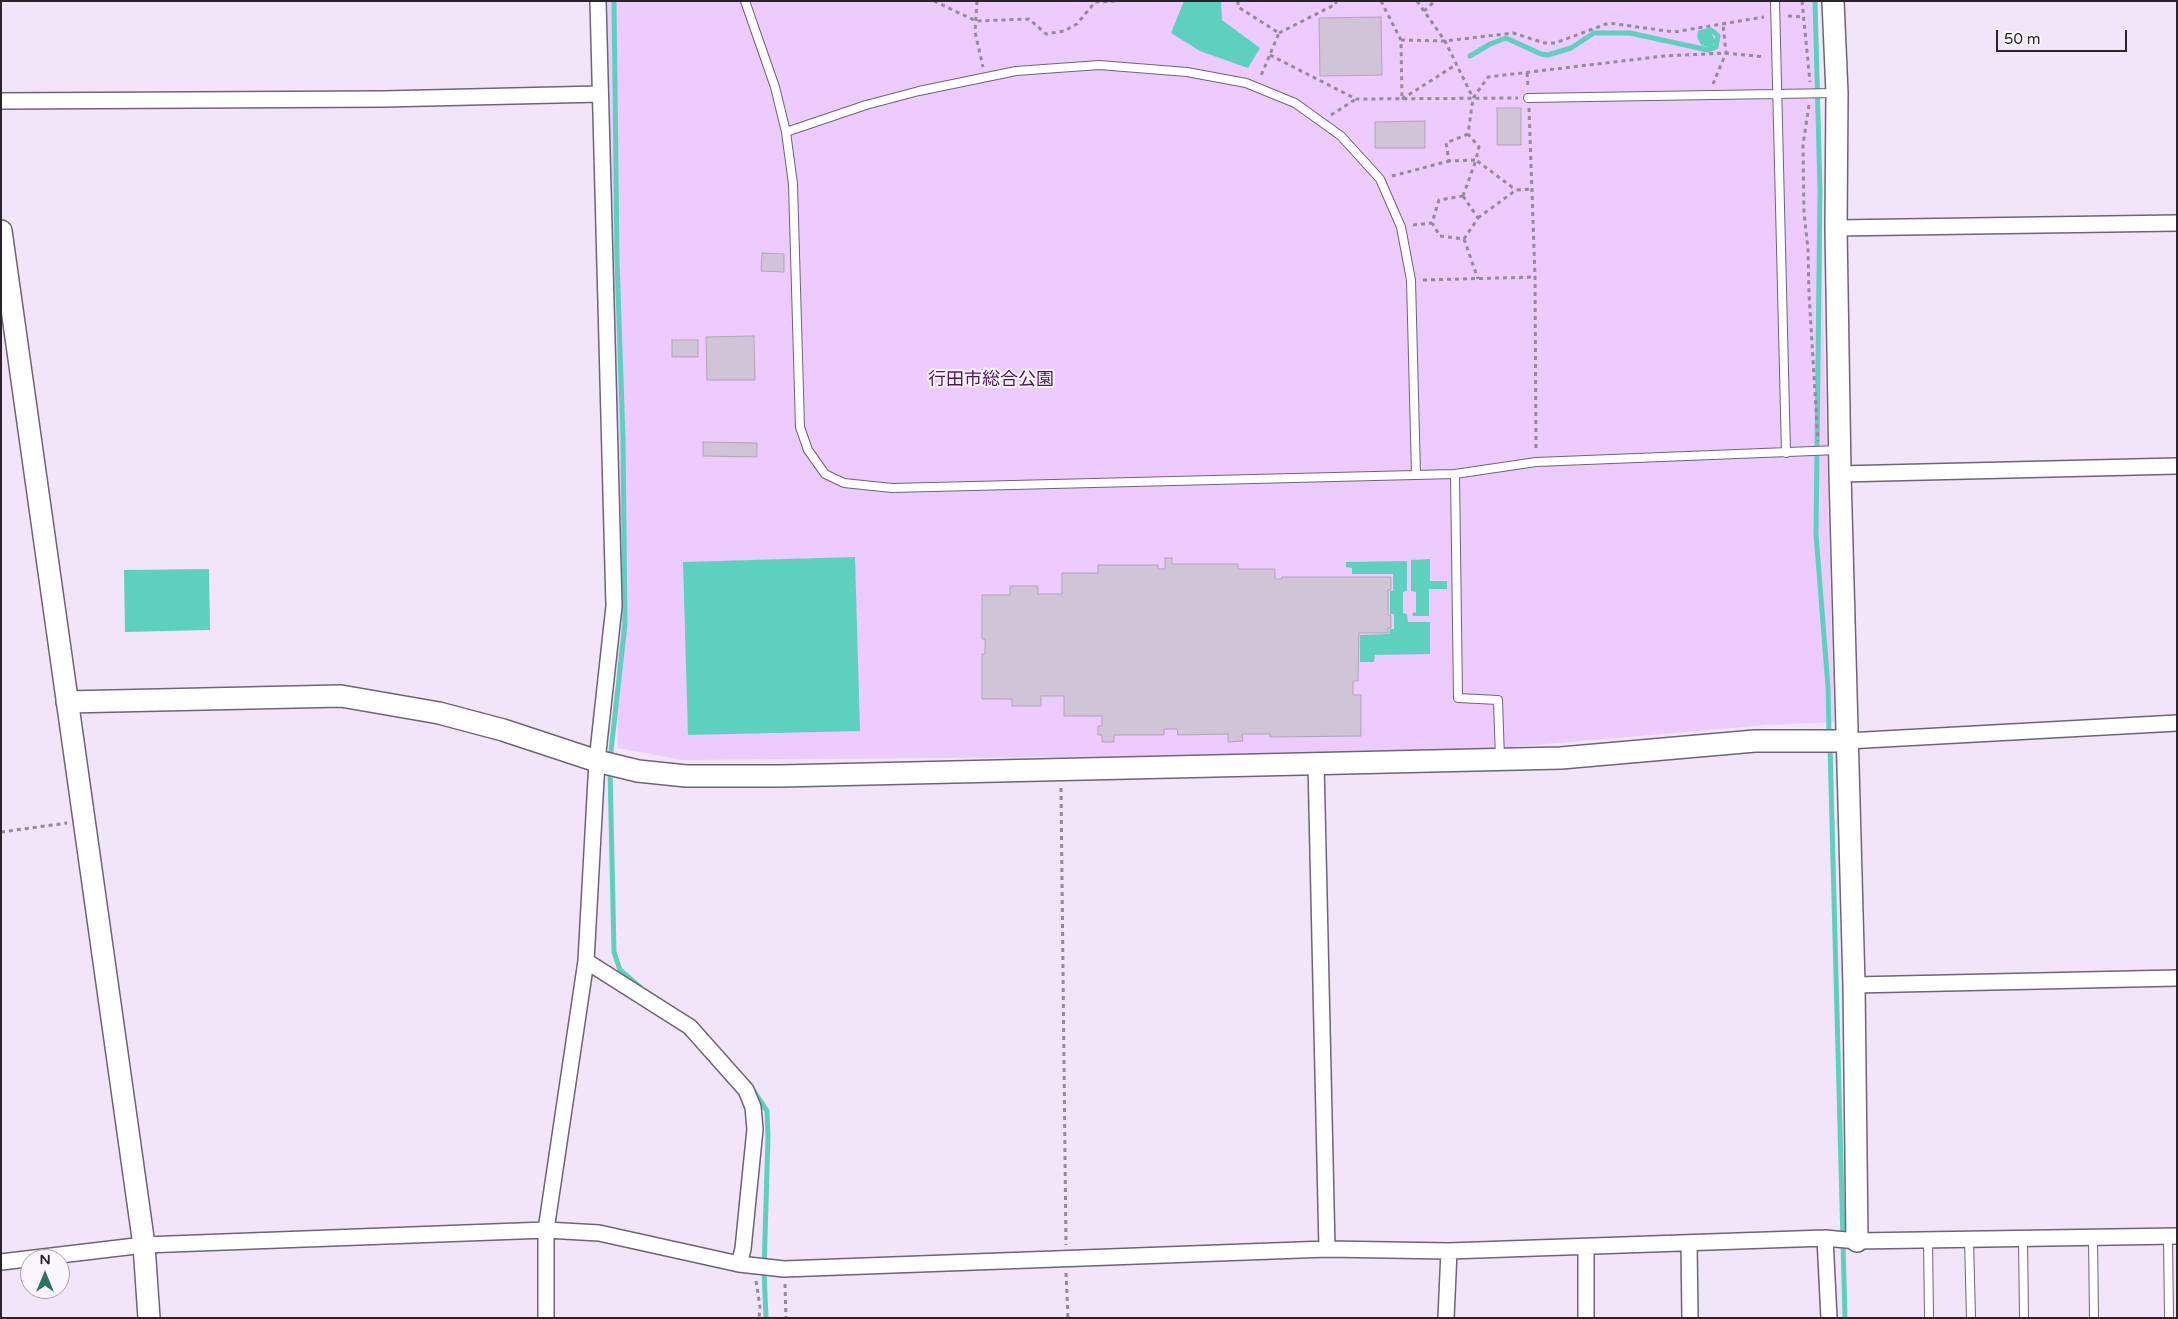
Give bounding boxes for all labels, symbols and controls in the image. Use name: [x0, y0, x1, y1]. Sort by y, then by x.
scale bar: [1998, 20, 2129, 52]
text: 50 m: [2004, 30, 2041, 48]
park label: 行田市総合公園: [928, 369, 1054, 391]
north arrow: [20, 1249, 70, 1299]
text: N: [39, 1251, 51, 1268]

